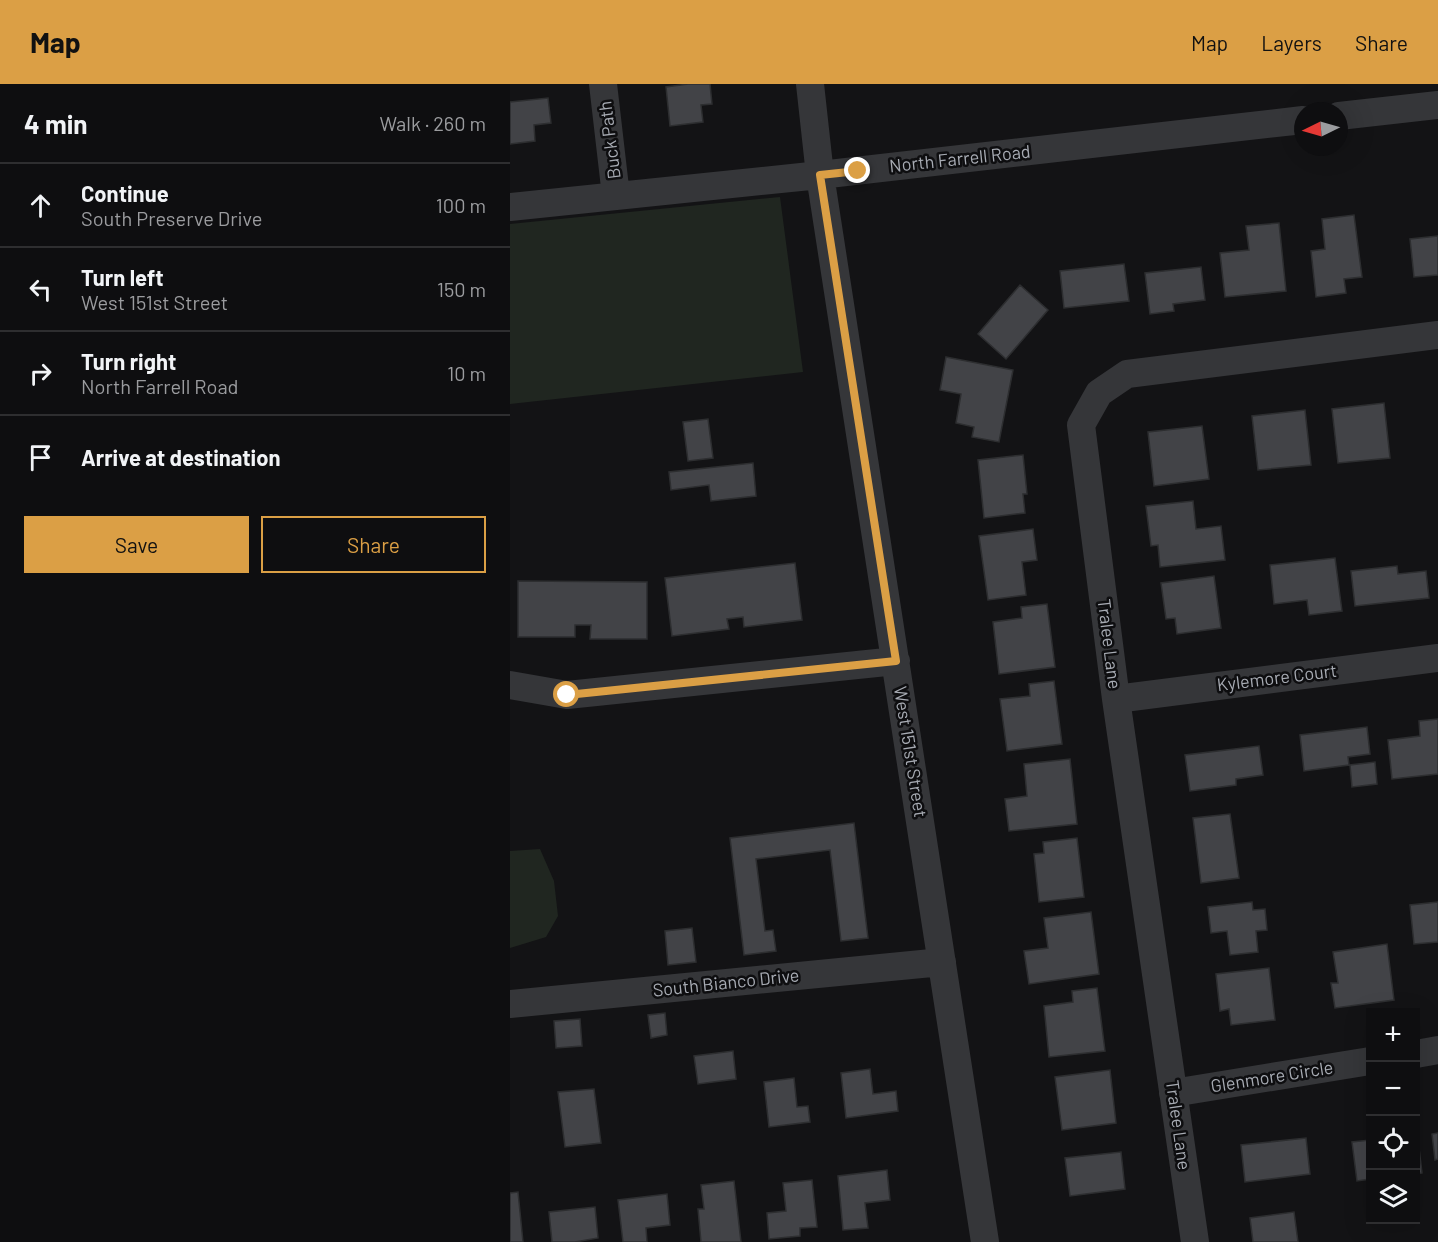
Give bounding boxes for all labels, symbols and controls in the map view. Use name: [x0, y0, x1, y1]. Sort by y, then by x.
text: Map: [30, 25, 81, 59]
text: Map: [1191, 30, 1228, 55]
text: Layers: [1261, 30, 1322, 55]
text: Share: [1355, 30, 1408, 55]
street label: Buck Path: [593, 100, 625, 180]
north arrow: [1294, 102, 1348, 156]
text: 4 min: [24, 108, 88, 139]
text: Walk · 260 m: [379, 111, 486, 135]
street label: North Farrell Road: [888, 140, 1032, 176]
route end: [844, 157, 870, 183]
text: Continue: [81, 180, 169, 206]
icon: ahead: [24, 189, 57, 222]
text: 100 m: [436, 193, 486, 217]
text: South Preserve Drive: [81, 206, 262, 230]
text: Turn left: [81, 264, 164, 290]
icon: left: [24, 273, 57, 306]
text: 150 m: [437, 277, 486, 301]
text: West 151st Street: [81, 290, 228, 314]
text: Turn right: [81, 348, 176, 374]
icon: right: [24, 357, 57, 390]
text: 10 m: [447, 361, 486, 385]
text: North Farrell Road: [81, 374, 239, 398]
icon: arrive: [24, 441, 57, 474]
text: Arrive at destination: [81, 444, 280, 470]
button: Save: [24, 516, 249, 573]
button: Share: [261, 516, 486, 573]
street label: Tralee Lane: [1094, 598, 1126, 690]
street label: Kylemore Court: [1216, 659, 1338, 695]
route start: [553, 681, 579, 707]
street label: West 151st Street: [890, 685, 932, 819]
street label: South Bianco Drive: [652, 963, 800, 1001]
map controls: [1366, 1008, 1420, 1224]
button: +: [1366, 1008, 1420, 1062]
street label: Glenmore Circle: [1209, 1055, 1335, 1097]
button: −: [1366, 1062, 1420, 1116]
street label: Tralee Lane: [1162, 1079, 1196, 1171]
button: locate: [1366, 1116, 1420, 1170]
button: layers: [1366, 1170, 1420, 1224]

